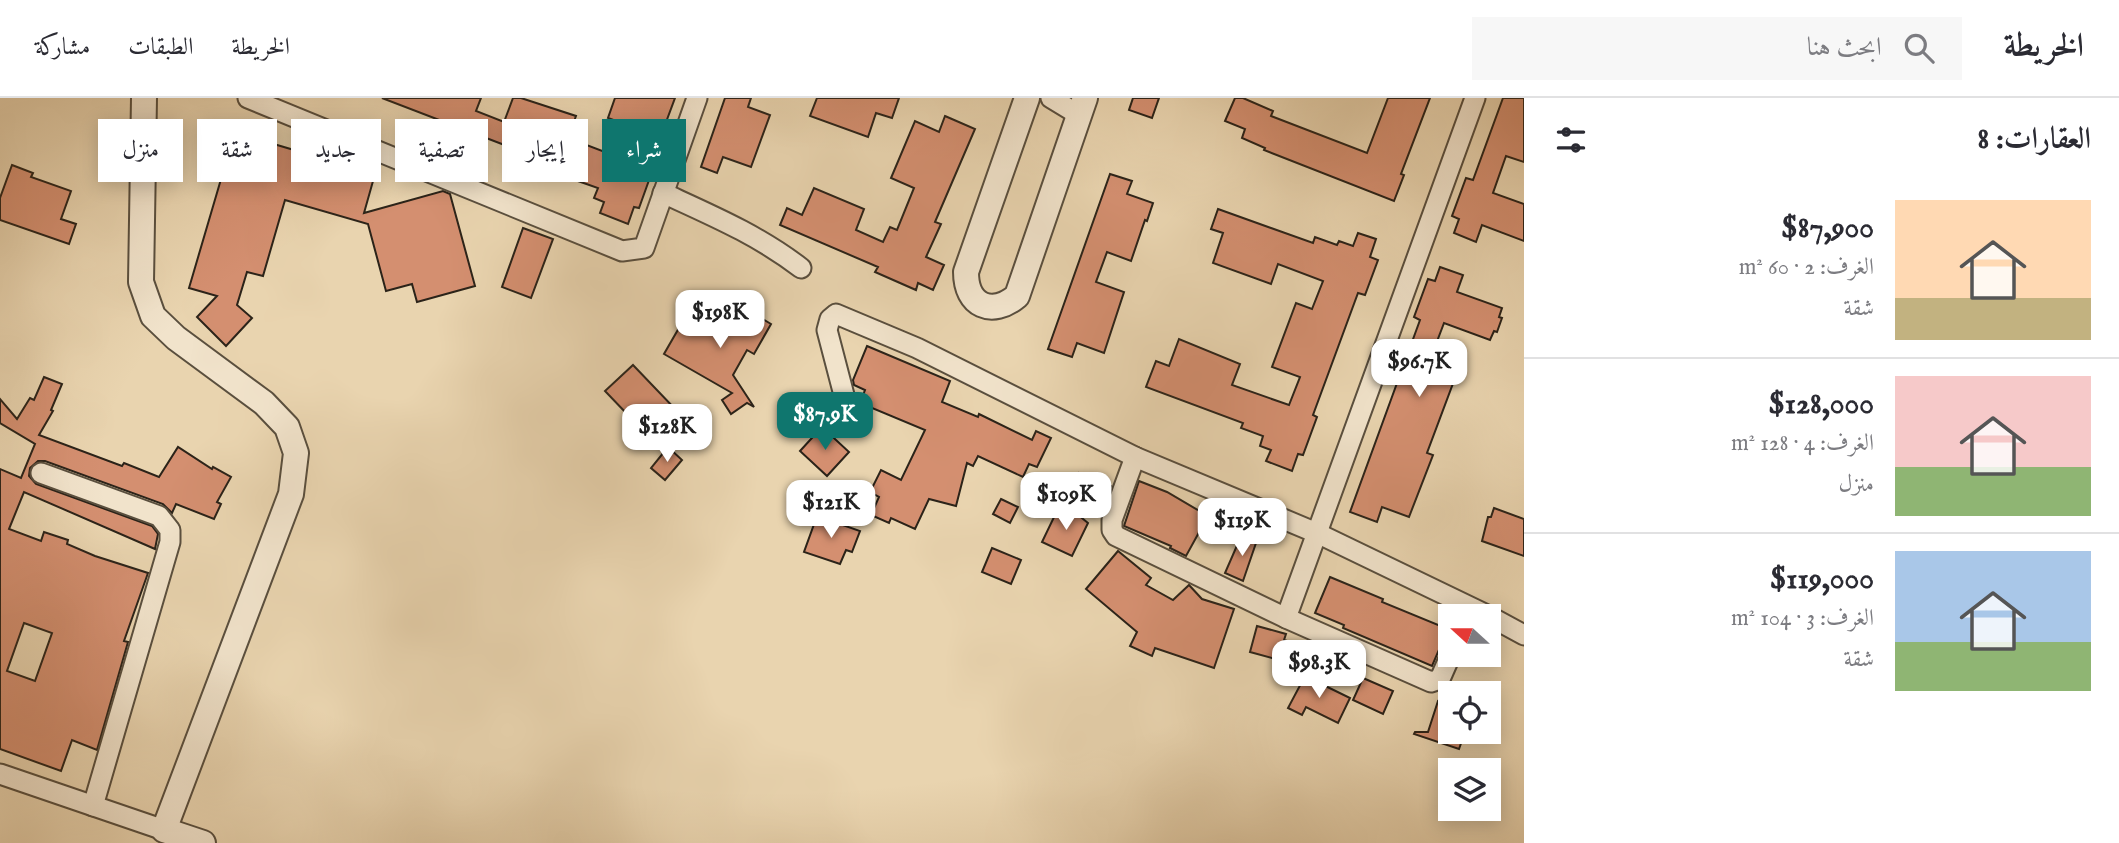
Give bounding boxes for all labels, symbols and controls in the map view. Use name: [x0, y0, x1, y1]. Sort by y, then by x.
search box: [1472, 17, 1962, 80]
text: الخريطة: [2004, 26, 2084, 68]
icon: search: [1900, 29, 1938, 67]
text: ابحث هنا: [1807, 31, 1882, 64]
text: مشاركة: [35, 32, 90, 63]
text: الطبقات: [128, 32, 194, 63]
text: الخريطة: [232, 32, 290, 63]
chip: منزل: [98, 119, 183, 182]
chip: شقة: [197, 119, 277, 182]
chip: جديد: [291, 119, 381, 182]
chip: تصفية: [395, 119, 488, 182]
chip: إيجار: [502, 119, 588, 182]
chip: شراء: [602, 119, 686, 182]
icon: filters: [1552, 121, 1590, 159]
text: العقارات: 8: [1978, 121, 2091, 159]
text: $87,900: [1781, 210, 1874, 248]
icon: home: [1951, 228, 2035, 312]
text: الغرف: 2 · 60 m²: [1739, 253, 1874, 282]
pin: $198K: [671, 290, 769, 350]
text: شقة: [1844, 294, 1874, 323]
text: $198K: [692, 298, 749, 327]
pin: $96.7K: [1362, 340, 1476, 399]
text: $96.7K: [1387, 347, 1451, 376]
text: $128,000: [1768, 386, 1874, 424]
pin: $87.9K: [768, 392, 882, 452]
text: $87.9K: [793, 400, 857, 429]
pin: $128K: [618, 404, 716, 464]
icon: home: [1951, 404, 2035, 488]
text: $128K: [638, 412, 696, 441]
text: الغرف: 4 · 128 m²: [1731, 429, 1874, 458]
text: منزل: [1839, 470, 1874, 499]
pin: $109K: [1017, 472, 1115, 532]
pin: $121K: [782, 480, 880, 540]
text: $109K: [1036, 480, 1096, 509]
text: $121K: [802, 488, 860, 517]
pin: $119K: [1193, 498, 1291, 558]
text: $119K: [1214, 506, 1270, 535]
text: $119,000: [1770, 561, 1874, 599]
icon: home: [1951, 579, 2035, 663]
north arrow: [1438, 604, 1502, 667]
map controls: [1438, 604, 1501, 821]
text: الغرف: 3 · 104 m²: [1731, 604, 1874, 633]
pin: $98.3K: [1262, 640, 1376, 700]
text: شقة: [1844, 645, 1874, 674]
text: $98.3K: [1288, 648, 1350, 677]
button: locate: [1438, 681, 1501, 744]
button: layers: [1438, 758, 1501, 821]

